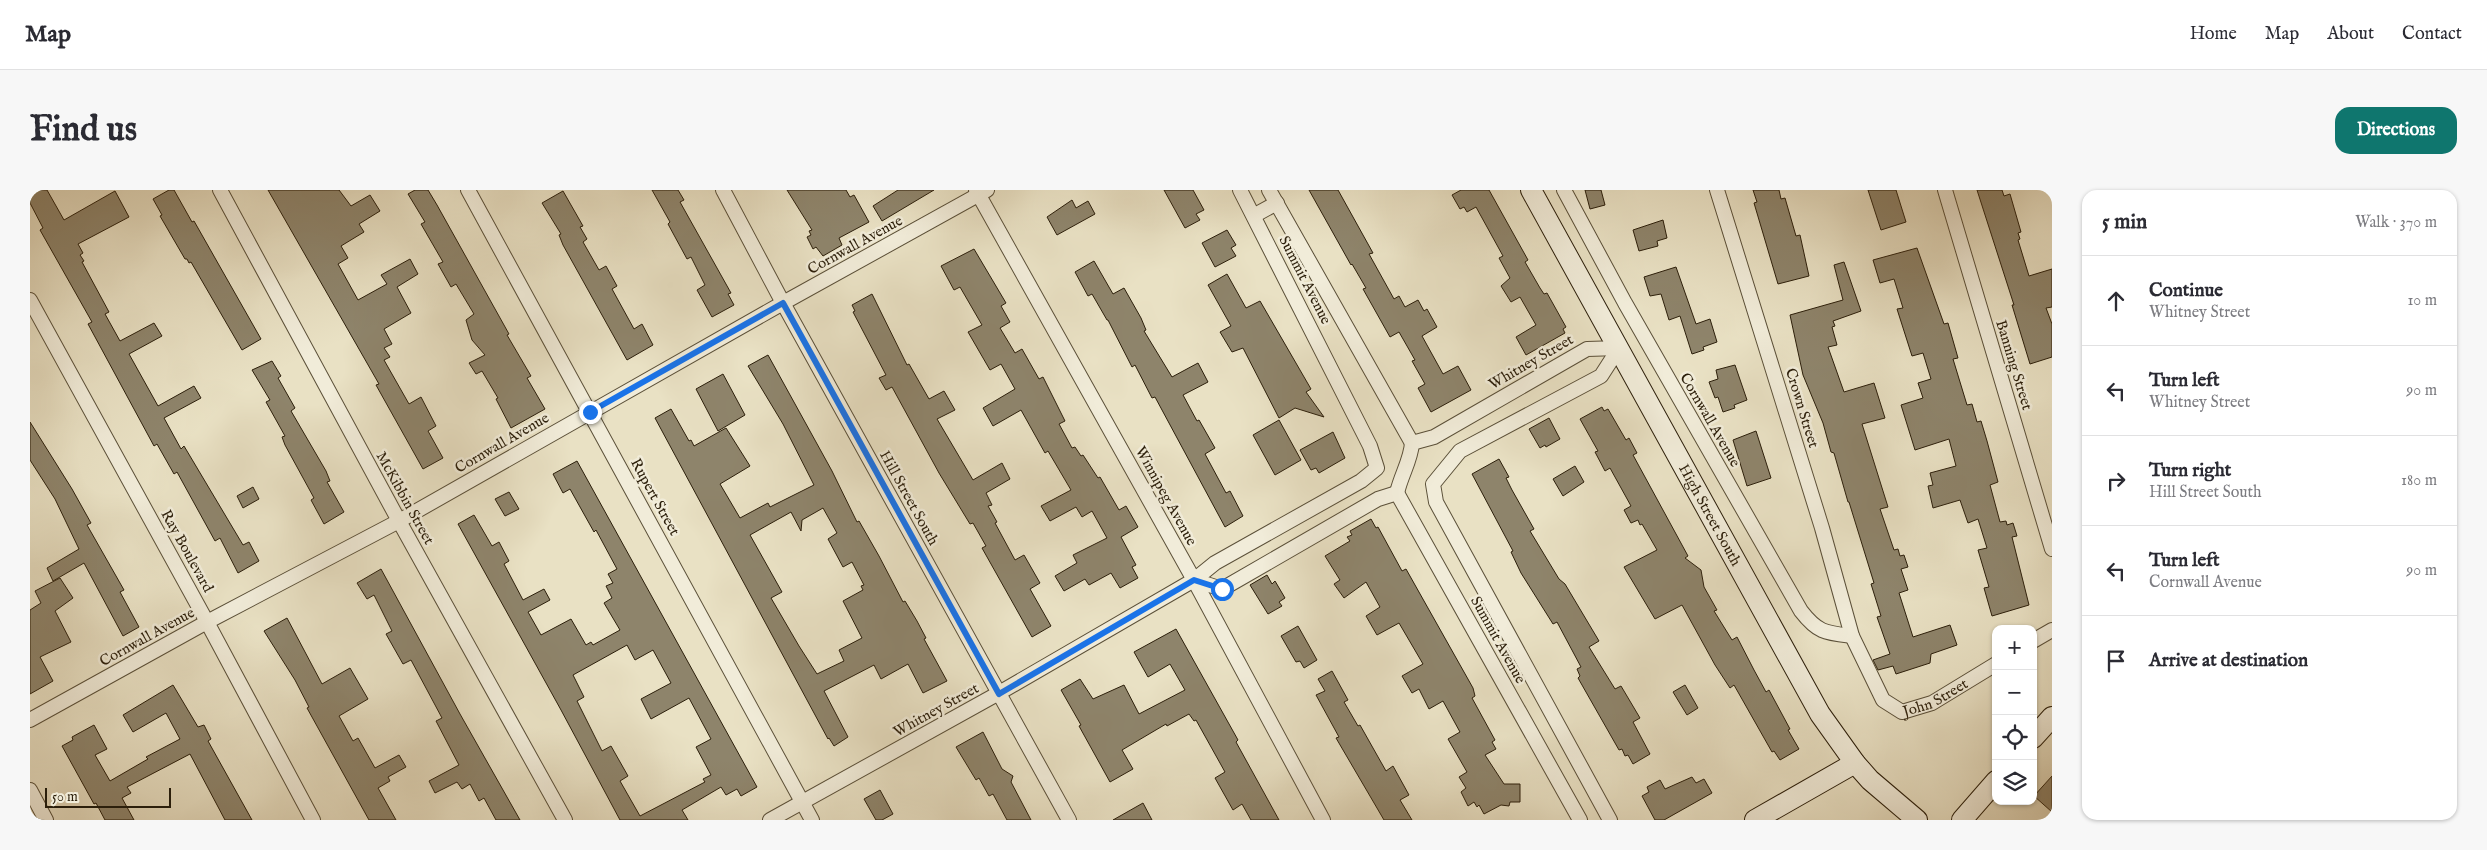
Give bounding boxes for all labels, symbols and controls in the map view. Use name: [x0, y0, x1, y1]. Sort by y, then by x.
text: Map: [25, 19, 71, 50]
text: Home: [2190, 23, 2237, 46]
text: Map: [2265, 23, 2299, 46]
text: About: [2327, 23, 2374, 46]
text: Contact: [2402, 23, 2462, 46]
button: Directions: [2335, 107, 2457, 154]
text: Find us: [30, 108, 137, 153]
text: 5 min: [2102, 209, 2147, 236]
street label: Cornwall Avenue: [804, 211, 906, 279]
text: Walk · 370 m: [2355, 213, 2437, 233]
street label: Summit Avenue: [1275, 233, 1336, 328]
text: Continue: [2149, 279, 2223, 303]
icon: ahead: [2102, 287, 2130, 315]
text: 10 m: [2407, 291, 2437, 311]
text: Whitney Street: [2149, 303, 2250, 323]
street label: Banning Street: [1991, 318, 2037, 412]
street label: Whitney Street: [1485, 330, 1577, 394]
street label: Crown Street: [1781, 366, 1823, 450]
street label: Cornwall Avenue: [1675, 369, 1745, 471]
text: Turn left: [2149, 369, 2220, 393]
icon: left: [2102, 377, 2130, 405]
text: 90 m: [2406, 381, 2437, 401]
text: Whitney Street: [2149, 393, 2250, 413]
route end: [579, 401, 602, 424]
street label: Cornwall Avenue: [451, 408, 553, 478]
street label: Winnipeg Avenue: [1131, 443, 1201, 549]
street label: Hill Street South: [875, 447, 943, 549]
street label: McKibbin Street: [372, 448, 438, 548]
street label: Rupert Street: [626, 455, 684, 539]
text: Turn right: [2149, 459, 2231, 483]
street label: High Street South: [1674, 461, 1746, 569]
icon: right: [2102, 467, 2130, 495]
text: 180 m: [2401, 471, 2437, 491]
text: Hill Street South: [2149, 483, 2262, 503]
street label: Ray Boulevard: [156, 506, 218, 597]
text: Turn left: [2149, 549, 2220, 573]
icon: left: [2102, 557, 2130, 585]
text: 90 m: [2406, 561, 2437, 581]
text: Cornwall Avenue: [2149, 573, 2262, 593]
route start: [1211, 578, 1234, 601]
street label: Summit Avenue: [1466, 593, 1530, 687]
street label: Cornwall Avenue: [96, 603, 198, 671]
map controls: [1992, 625, 2037, 805]
button: +: [1992, 625, 2037, 670]
icon: arrive: [2102, 647, 2130, 675]
text: Arrive at destination: [2149, 649, 2308, 673]
button: −: [1992, 670, 2037, 715]
street label: John Street: [1899, 674, 1971, 721]
street label: Whitney Street: [890, 679, 982, 741]
button: locate: [1992, 715, 2037, 760]
button: layers: [1992, 760, 2037, 805]
scale bar: [45, 785, 171, 808]
text: 50 m: [52, 788, 78, 806]

